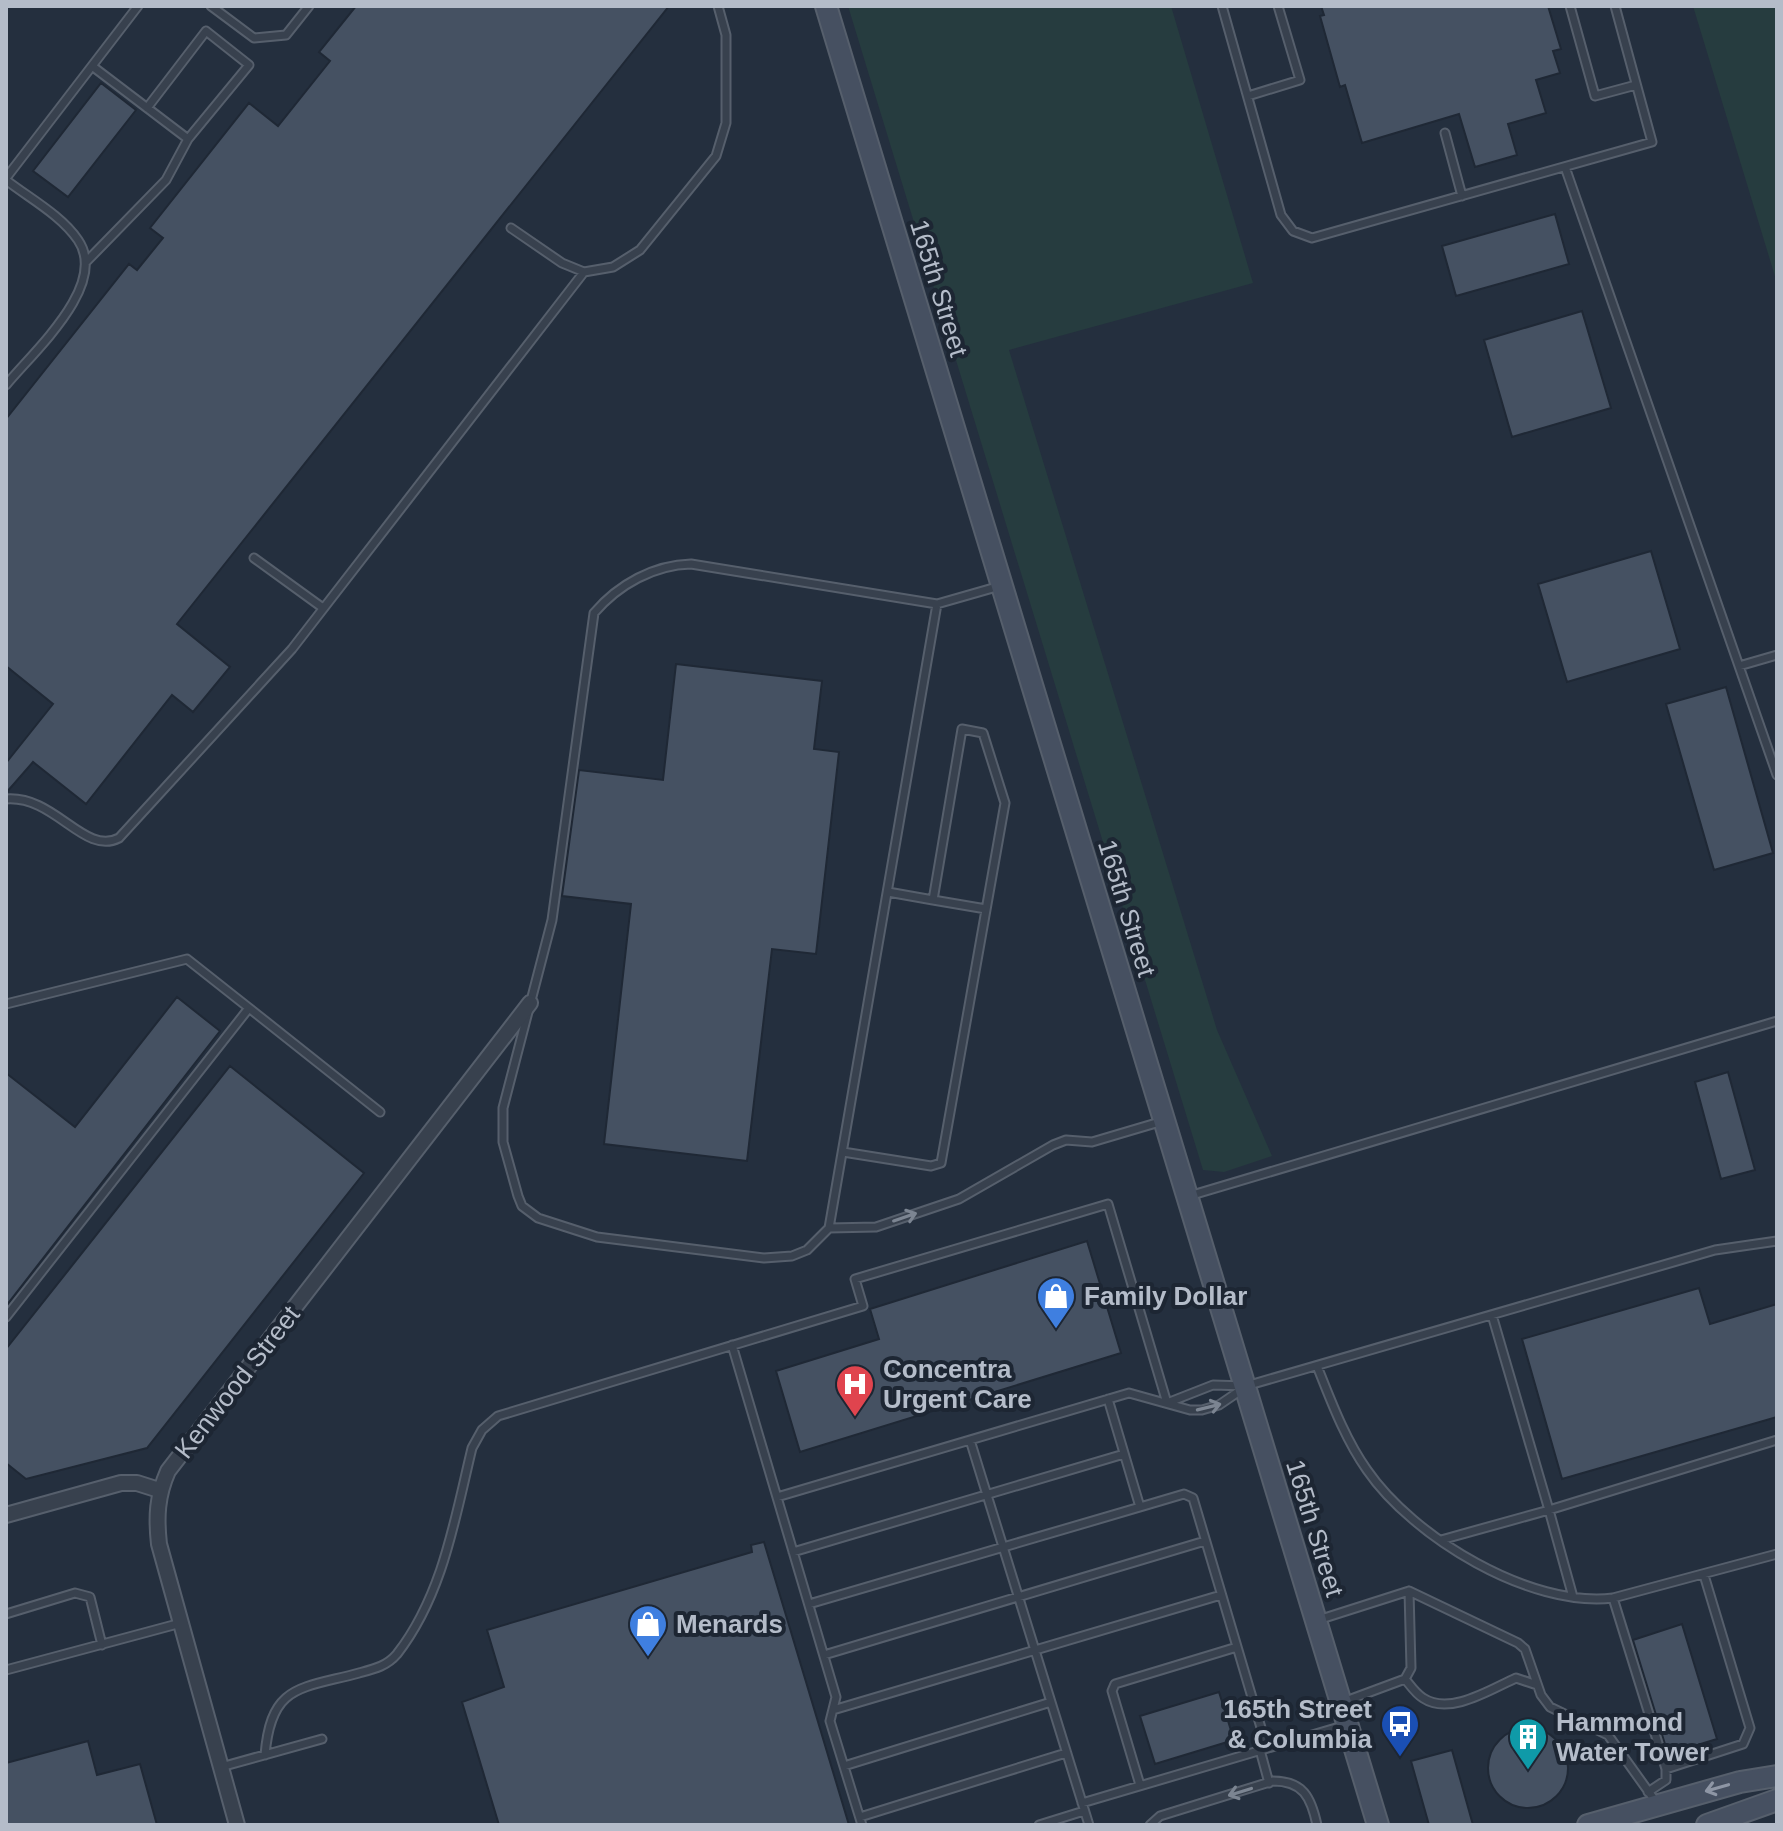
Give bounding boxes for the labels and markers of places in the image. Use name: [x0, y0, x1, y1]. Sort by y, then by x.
shop icon: Family Dollar: [1035, 1275, 1077, 1330]
place label: Family Dollar: [1084, 1281, 1247, 1311]
place label: Concentra Urgent Care: [883, 1354, 1032, 1414]
hospital icon: Concentra Urgent Care: [834, 1363, 876, 1418]
shop icon: Menards: [627, 1603, 669, 1658]
place label: Menards: [676, 1609, 783, 1639]
place label: 165th Street & Columbia: [1223, 1694, 1373, 1754]
bus stop icon: 165th Street & Columbia: [1379, 1703, 1421, 1758]
place label: Hammond Water Tower: [1556, 1707, 1709, 1767]
building icon: Hammond Water Tower: [1507, 1716, 1549, 1771]

